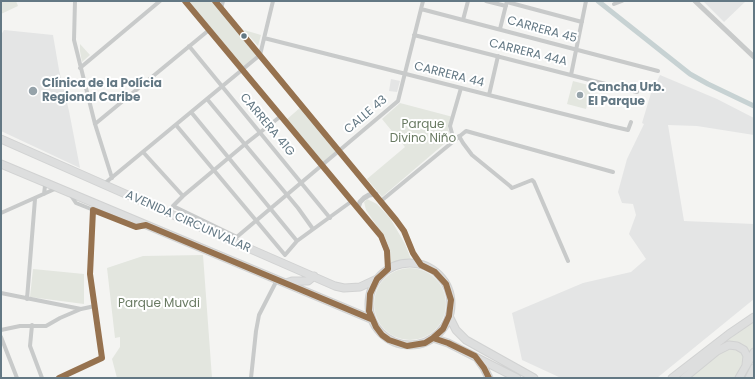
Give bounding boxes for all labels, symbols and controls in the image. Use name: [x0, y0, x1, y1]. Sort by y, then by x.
street label: CARRERA 45: [505, 14, 579, 46]
unlabelled marker: [239, 31, 249, 41]
street label: CARRERA 44A: [488, 36, 568, 70]
street label: CARRERA 44: [412, 59, 486, 91]
place label: Clínica de la Polícia Regional Caribe: [42, 77, 162, 105]
place label: Cancha Urb. El Parque: [588, 81, 665, 109]
marker: Clínica de la Polícia Regional Caribe: [27, 85, 39, 97]
marker: Cancha Urb. El Parque: [575, 90, 585, 100]
street label: CARRERA 41G: [237, 91, 297, 159]
street label: CALLE 43: [342, 93, 390, 137]
park label: Parque Divino Niño: [390, 118, 456, 146]
street label: AVENIDA CIRCUNVALAR: [123, 188, 253, 256]
park label: Parque Muvdi: [118, 297, 200, 311]

